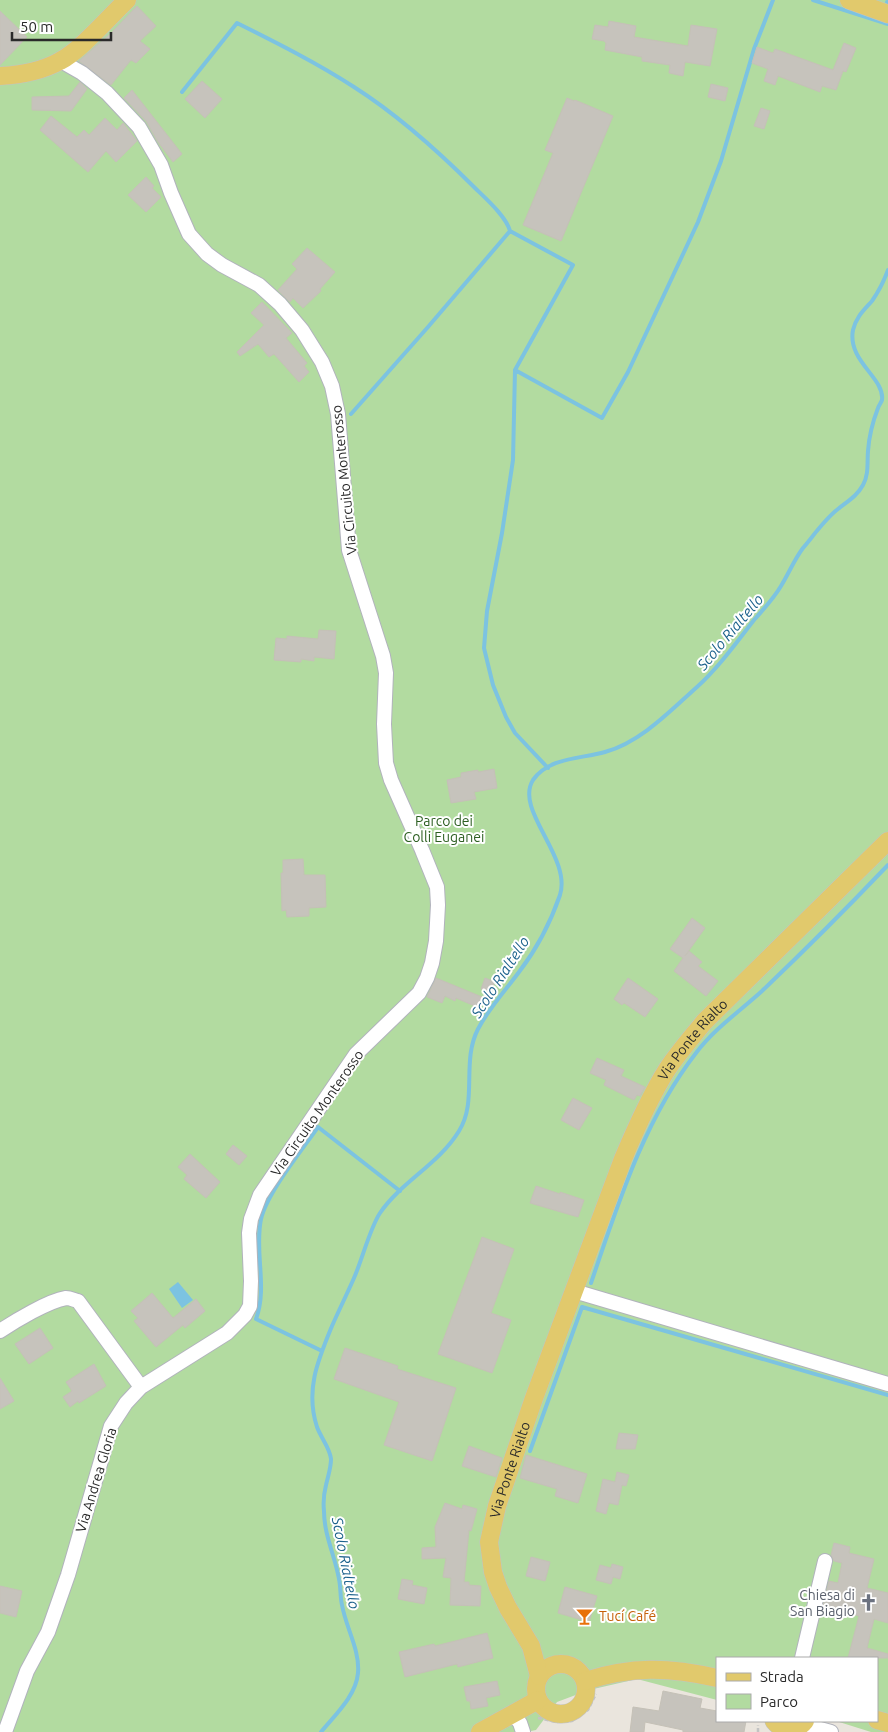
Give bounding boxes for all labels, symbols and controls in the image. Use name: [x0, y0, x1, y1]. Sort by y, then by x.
scale bar: [12, 10, 111, 42]
text: 50 m: [20, 18, 53, 35]
street label: Via Circuito Monterosso: [328, 404, 360, 556]
water label: Scolo Rialtello: [693, 591, 767, 674]
park label: Parco dei Colli Euganei: [404, 813, 484, 845]
water label: Scolo Rialtello: [467, 933, 533, 1022]
street label: Via Ponte Rialto: [654, 996, 731, 1083]
street label: Via Circuito Monterosso: [267, 1047, 367, 1179]
street label: Via Ponte Rialto: [487, 1420, 533, 1520]
street label: Via Andrea Gloria: [72, 1426, 120, 1534]
water label: Scolo Rialtello: [329, 1515, 363, 1610]
place label: Chiesa di San Biagio: [790, 1587, 855, 1619]
church icon: Chiesa di San Biagio: [859, 1593, 879, 1613]
bar icon: Tucí Café: [575, 1606, 595, 1626]
place label: Tucí Café: [599, 1608, 656, 1624]
legend: [716, 1657, 878, 1722]
text: Strada: [760, 1668, 804, 1685]
text: Parco: [760, 1693, 798, 1710]

